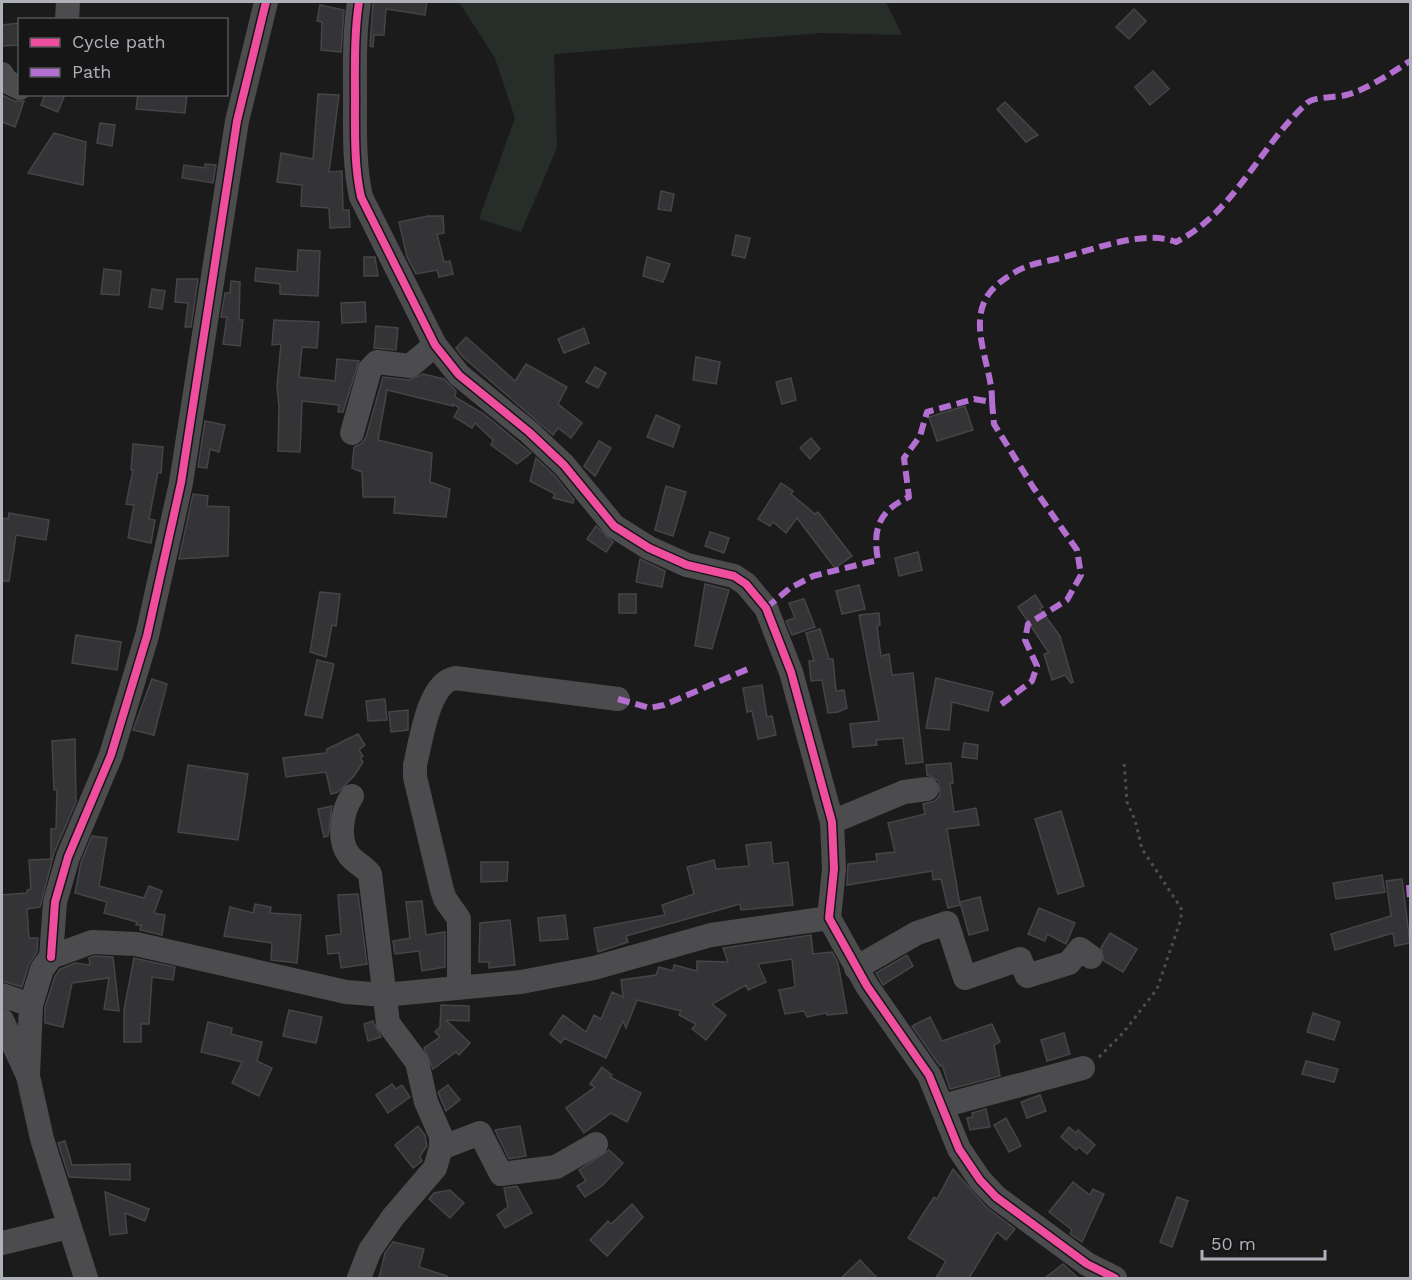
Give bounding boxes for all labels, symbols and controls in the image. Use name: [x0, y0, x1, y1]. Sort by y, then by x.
legend: [18, 18, 228, 96]
text: Cycle path: [72, 31, 166, 52]
text: Path: [72, 61, 112, 82]
scale bar: [1202, 1223, 1325, 1261]
text: 50 m: [1211, 1233, 1256, 1254]

